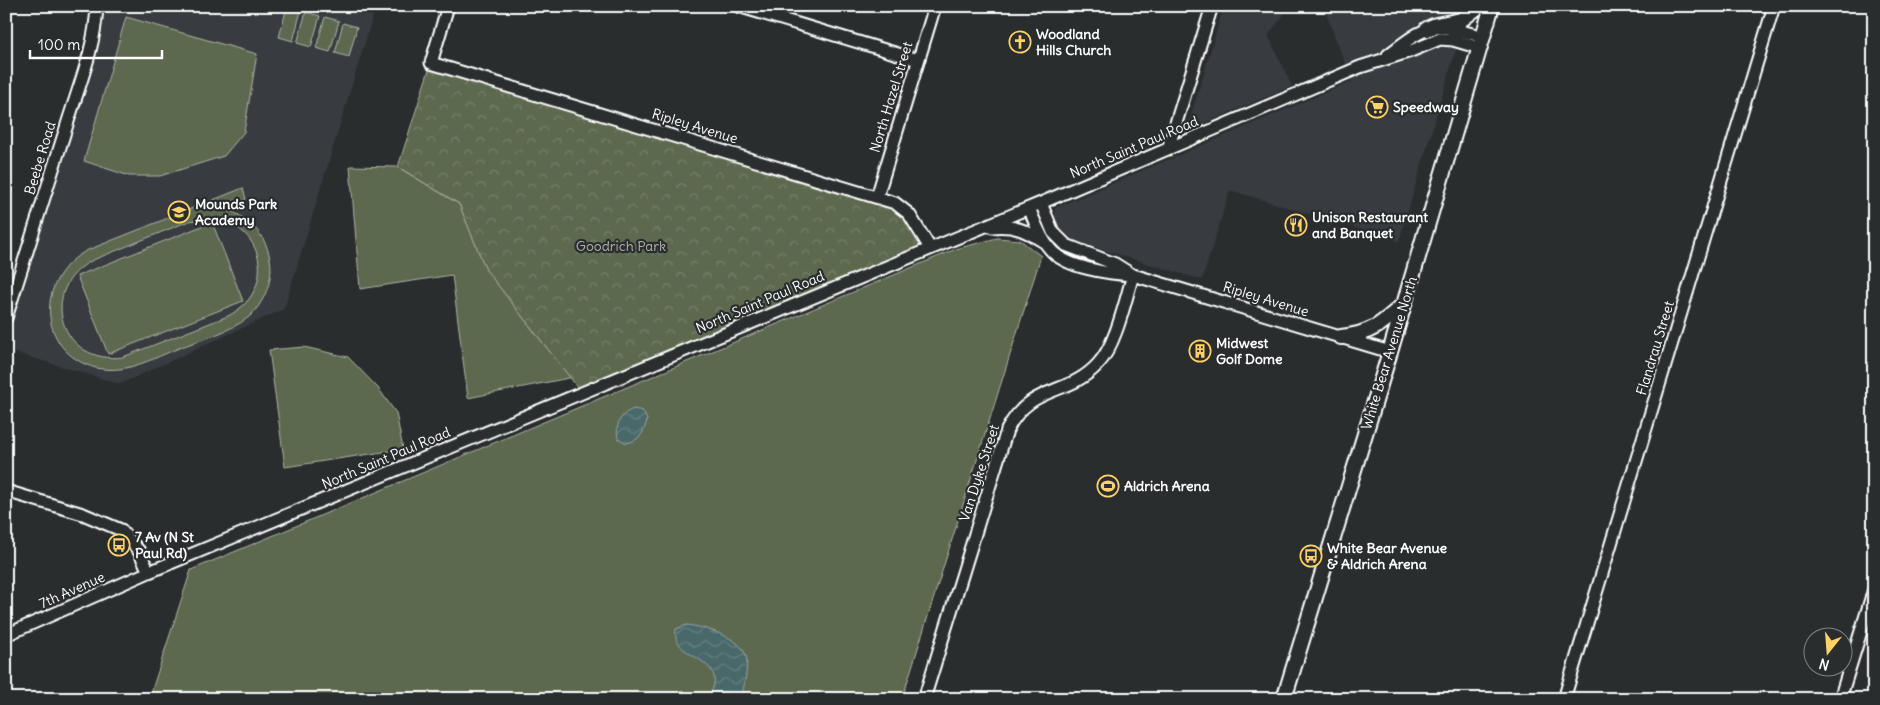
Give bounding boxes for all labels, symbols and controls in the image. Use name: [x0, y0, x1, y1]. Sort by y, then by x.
place label: Woodland Hills Church: [1036, 25, 1111, 59]
scale bar: [30, 28, 162, 60]
church icon: Woodland Hills Church: [1008, 30, 1032, 54]
text: 100 m: [38, 35, 80, 54]
street label: North Hazel Street: [866, 39, 917, 155]
supermarket icon: Speedway: [1365, 95, 1389, 119]
place label: Speedway: [1393, 98, 1459, 116]
street label: Ripley Avenue: [650, 104, 740, 148]
street label: North Saint Paul Road: [1067, 112, 1201, 182]
street label: Beebe Road: [20, 119, 60, 197]
place label: Mounds Park Academy: [195, 195, 277, 229]
school or university icon: Mounds Park Academy: [167, 200, 191, 224]
place label: Unison Restaurant and Banquet: [1312, 208, 1428, 242]
restaurant icon: Unison Restaurant and Banquet: [1284, 213, 1308, 237]
park label: Goodrich Park: [576, 237, 666, 255]
street label: North Saint Paul Road: [693, 267, 827, 337]
street label: White Bear Avenue North: [1357, 274, 1421, 432]
street label: Ripley Avenue: [1221, 277, 1311, 321]
street label: Flandrau Street: [1632, 298, 1678, 397]
place label: Midwest Golf Dome: [1216, 334, 1283, 368]
building icon: Midwest Golf Dome: [1188, 339, 1212, 363]
street label: Van Dyke Street: [955, 422, 1003, 524]
street label: North Saint Paul Road: [319, 423, 453, 493]
sports icon: Aldrich Arena: [1096, 474, 1120, 498]
place label: Aldrich Arena: [1124, 477, 1210, 495]
place label: 7 Av (N St Paul Rd): [135, 528, 194, 562]
bus stop icon: 7 Av (N St Paul Rd): [107, 533, 131, 557]
place label: White Bear Avenue & Aldrich Arena: [1327, 539, 1448, 573]
bus stop icon: White Bear Avenue & Aldrich Arena: [1299, 544, 1323, 568]
street label: 7th Avenue: [36, 568, 108, 612]
north arrow: [1802, 628, 1852, 678]
text: N: [1817, 654, 1831, 674]

